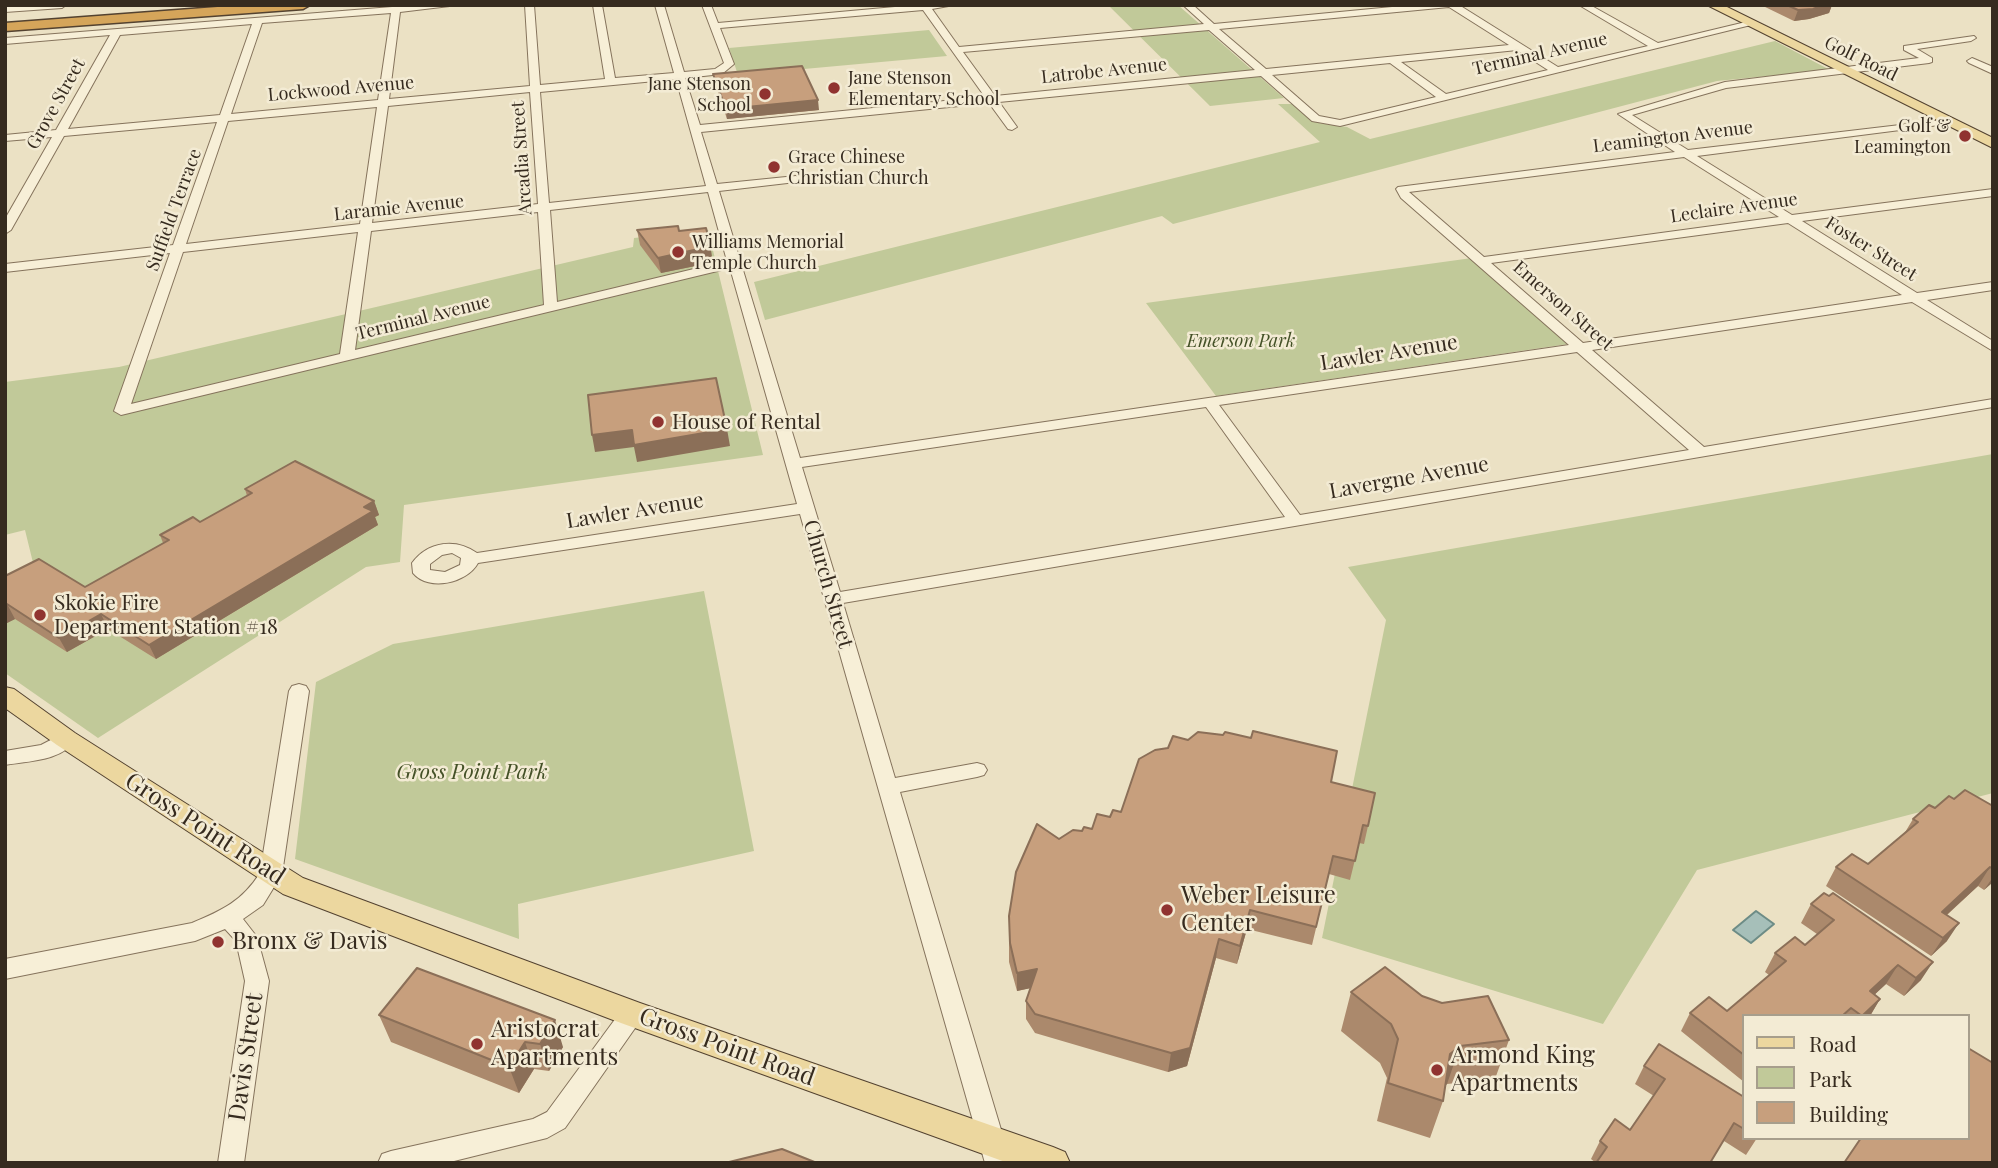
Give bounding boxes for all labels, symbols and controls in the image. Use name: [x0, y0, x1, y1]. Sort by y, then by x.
street label: Terminal Avenue: [1471, 28, 1609, 80]
street label: Golf Road: [1821, 32, 1901, 86]
street label: Latrobe Avenue: [1040, 54, 1168, 88]
street label: Grove Street: [22, 55, 90, 153]
place label: Jane Stenson Elementary School: [848, 67, 1000, 110]
street label: Lockwood Avenue: [267, 72, 415, 106]
place label: Jane Stenson School: [648, 73, 751, 116]
marker: Jane Stenson Elementary School: [826, 80, 842, 96]
marker: Jane Stenson School: [757, 86, 773, 102]
street label: Arcadia Street: [507, 100, 537, 216]
place label: Golf & Leamington: [1854, 115, 1951, 158]
street label: Leamington Avenue: [1592, 116, 1754, 158]
marker: Golf & Leamington: [1957, 128, 1973, 144]
street label: Suffield Terrace: [142, 146, 206, 274]
place label: Grace Chinese Christian Church: [788, 146, 929, 188]
marker: Grace Chinese Christian Church: [766, 159, 782, 175]
street label: Leclaire Avenue: [1669, 188, 1799, 228]
street label: Laramie Avenue: [333, 190, 465, 226]
street label: Foster Street: [1821, 212, 1921, 286]
place label: Williams Memorial Temple Church: [692, 231, 844, 274]
marker: Williams Memorial Temple Church: [670, 244, 686, 260]
street label: Emerson Street: [1509, 257, 1617, 355]
street label: Terminal Avenue: [354, 291, 492, 345]
park label: Emerson Park: [1187, 330, 1295, 352]
street label: Lawler Avenue: [1319, 330, 1459, 376]
place label: House of Rental: [672, 409, 821, 435]
marker: House of Rental: [650, 414, 666, 430]
street label: Lavergne Avenue: [1327, 452, 1491, 504]
street label: Lawler Avenue: [565, 488, 705, 534]
street label: Church Street: [798, 517, 858, 651]
place label: Skokie Fire Department Station #18: [54, 590, 278, 640]
marker: Skokie Fire Department Station #18: [32, 607, 48, 623]
park label: Gross Point Park: [396, 759, 548, 785]
street label: Gross Point Road: [120, 767, 290, 891]
place label: Weber Leisure Center: [1181, 882, 1336, 938]
marker: Weber Leisure Center: [1159, 902, 1175, 918]
place label: Bronx & Davis: [232, 928, 388, 956]
marker: Bronx & Davis: [210, 934, 226, 950]
street label: Davis Street: [223, 991, 269, 1123]
street label: Gross Point Road: [635, 1002, 819, 1092]
legend: [1742, 1014, 1970, 1140]
place label: Aristocrat Apartments: [491, 1016, 618, 1072]
text: Road: [1809, 1029, 1857, 1057]
marker: Aristocrat Apartments: [469, 1036, 485, 1052]
place label: Armond King Apartments: [1451, 1042, 1595, 1098]
marker: Armond King Apartments: [1429, 1062, 1445, 1078]
text: Park: [1809, 1064, 1852, 1092]
text: Building: [1809, 1099, 1888, 1127]

